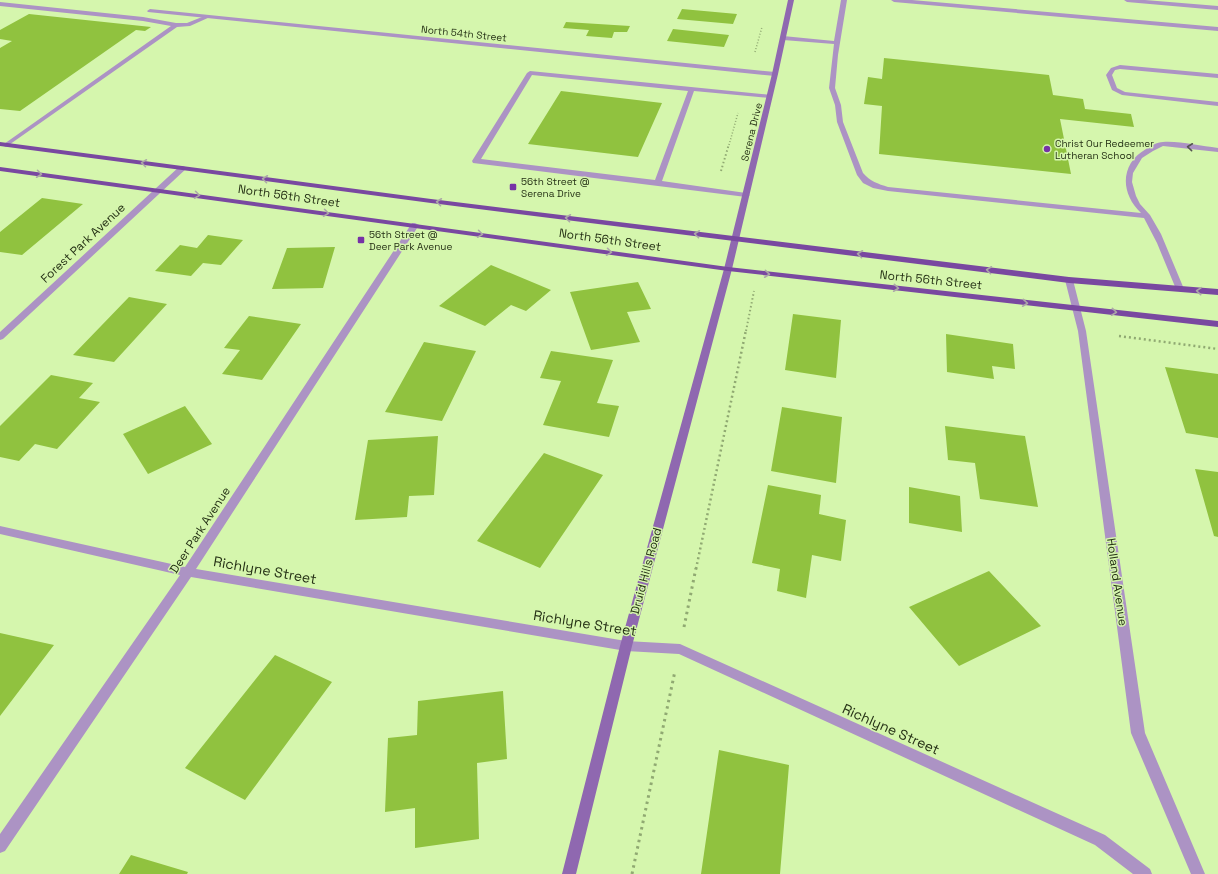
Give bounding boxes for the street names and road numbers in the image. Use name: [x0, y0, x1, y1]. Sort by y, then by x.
street label: North 54th Street: [421, 23, 508, 44]
street label: Serena Drive: [738, 101, 765, 163]
street label: North 56th Street: [237, 181, 341, 211]
street label: Forest Park Avenue: [37, 200, 129, 286]
street label: North 56th Street: [558, 225, 662, 255]
street label: North 56th Street: [879, 267, 983, 293]
street label: Deer Park Avenue: [166, 484, 234, 576]
street label: Druid Hills Road: [627, 526, 665, 616]
street label: Holland Avenue: [1103, 537, 1131, 627]
street label: Richlyne Street: [212, 552, 318, 588]
street label: Richlyne Street: [532, 606, 638, 640]
street label: Richlyne Street: [840, 700, 942, 758]

